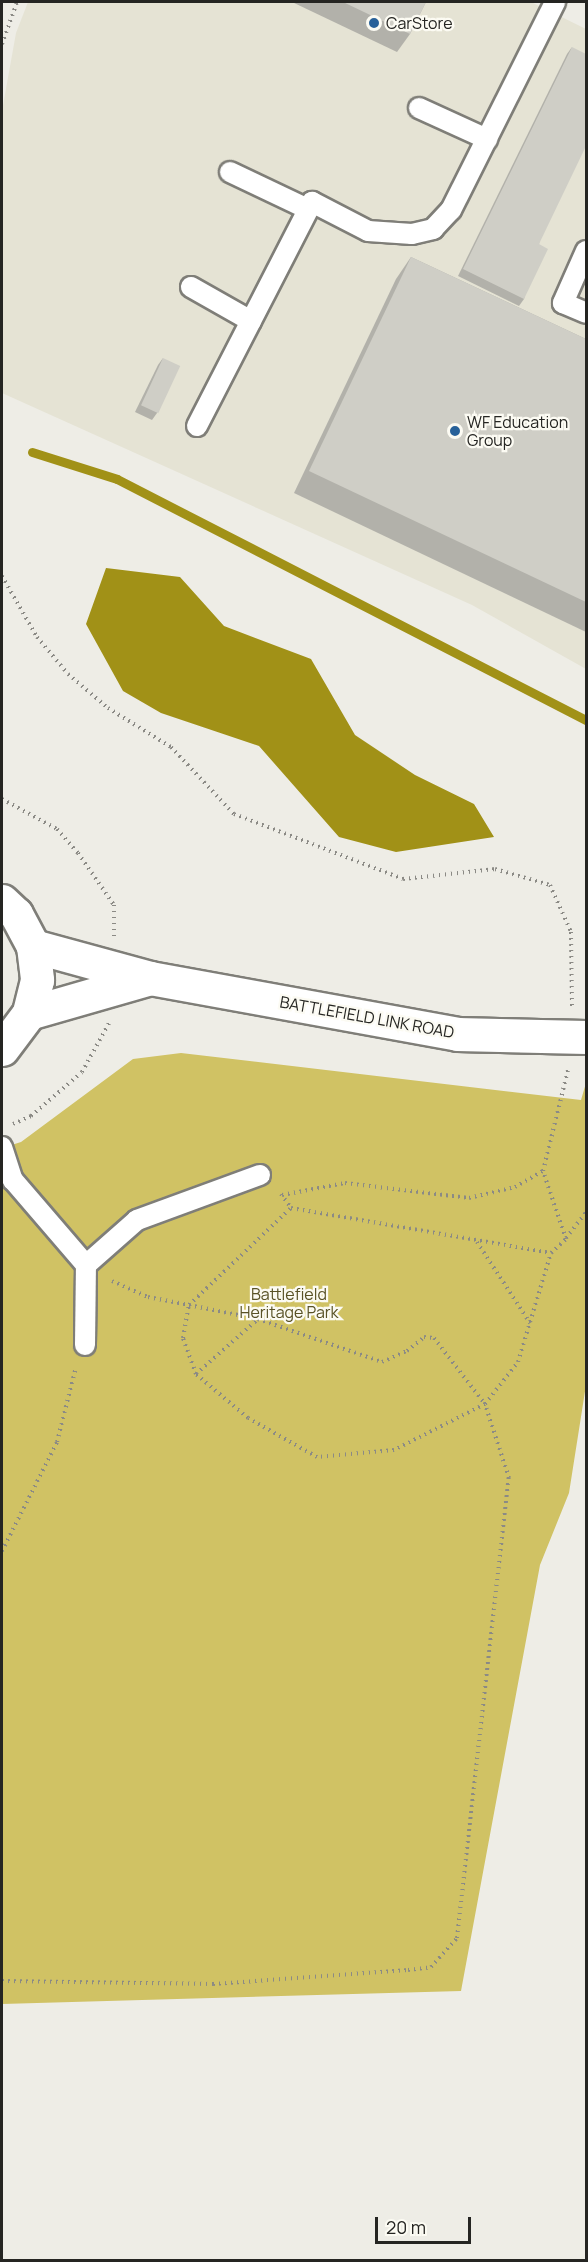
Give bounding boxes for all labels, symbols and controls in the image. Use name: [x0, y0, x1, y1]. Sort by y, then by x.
place label: CarStore: [386, 13, 452, 33]
marker: CarStore: [367, 16, 381, 30]
place label: WF Education Group: [467, 412, 568, 450]
marker: WF Education Group: [448, 424, 462, 438]
street label: BATTLEFIELD LINK ROAD: [278, 992, 456, 1042]
park label: Battlefield Heritage Park: [239, 1284, 339, 1322]
scale bar: [378, 2205, 474, 2243]
text: 20 m: [386, 2215, 426, 2239]

